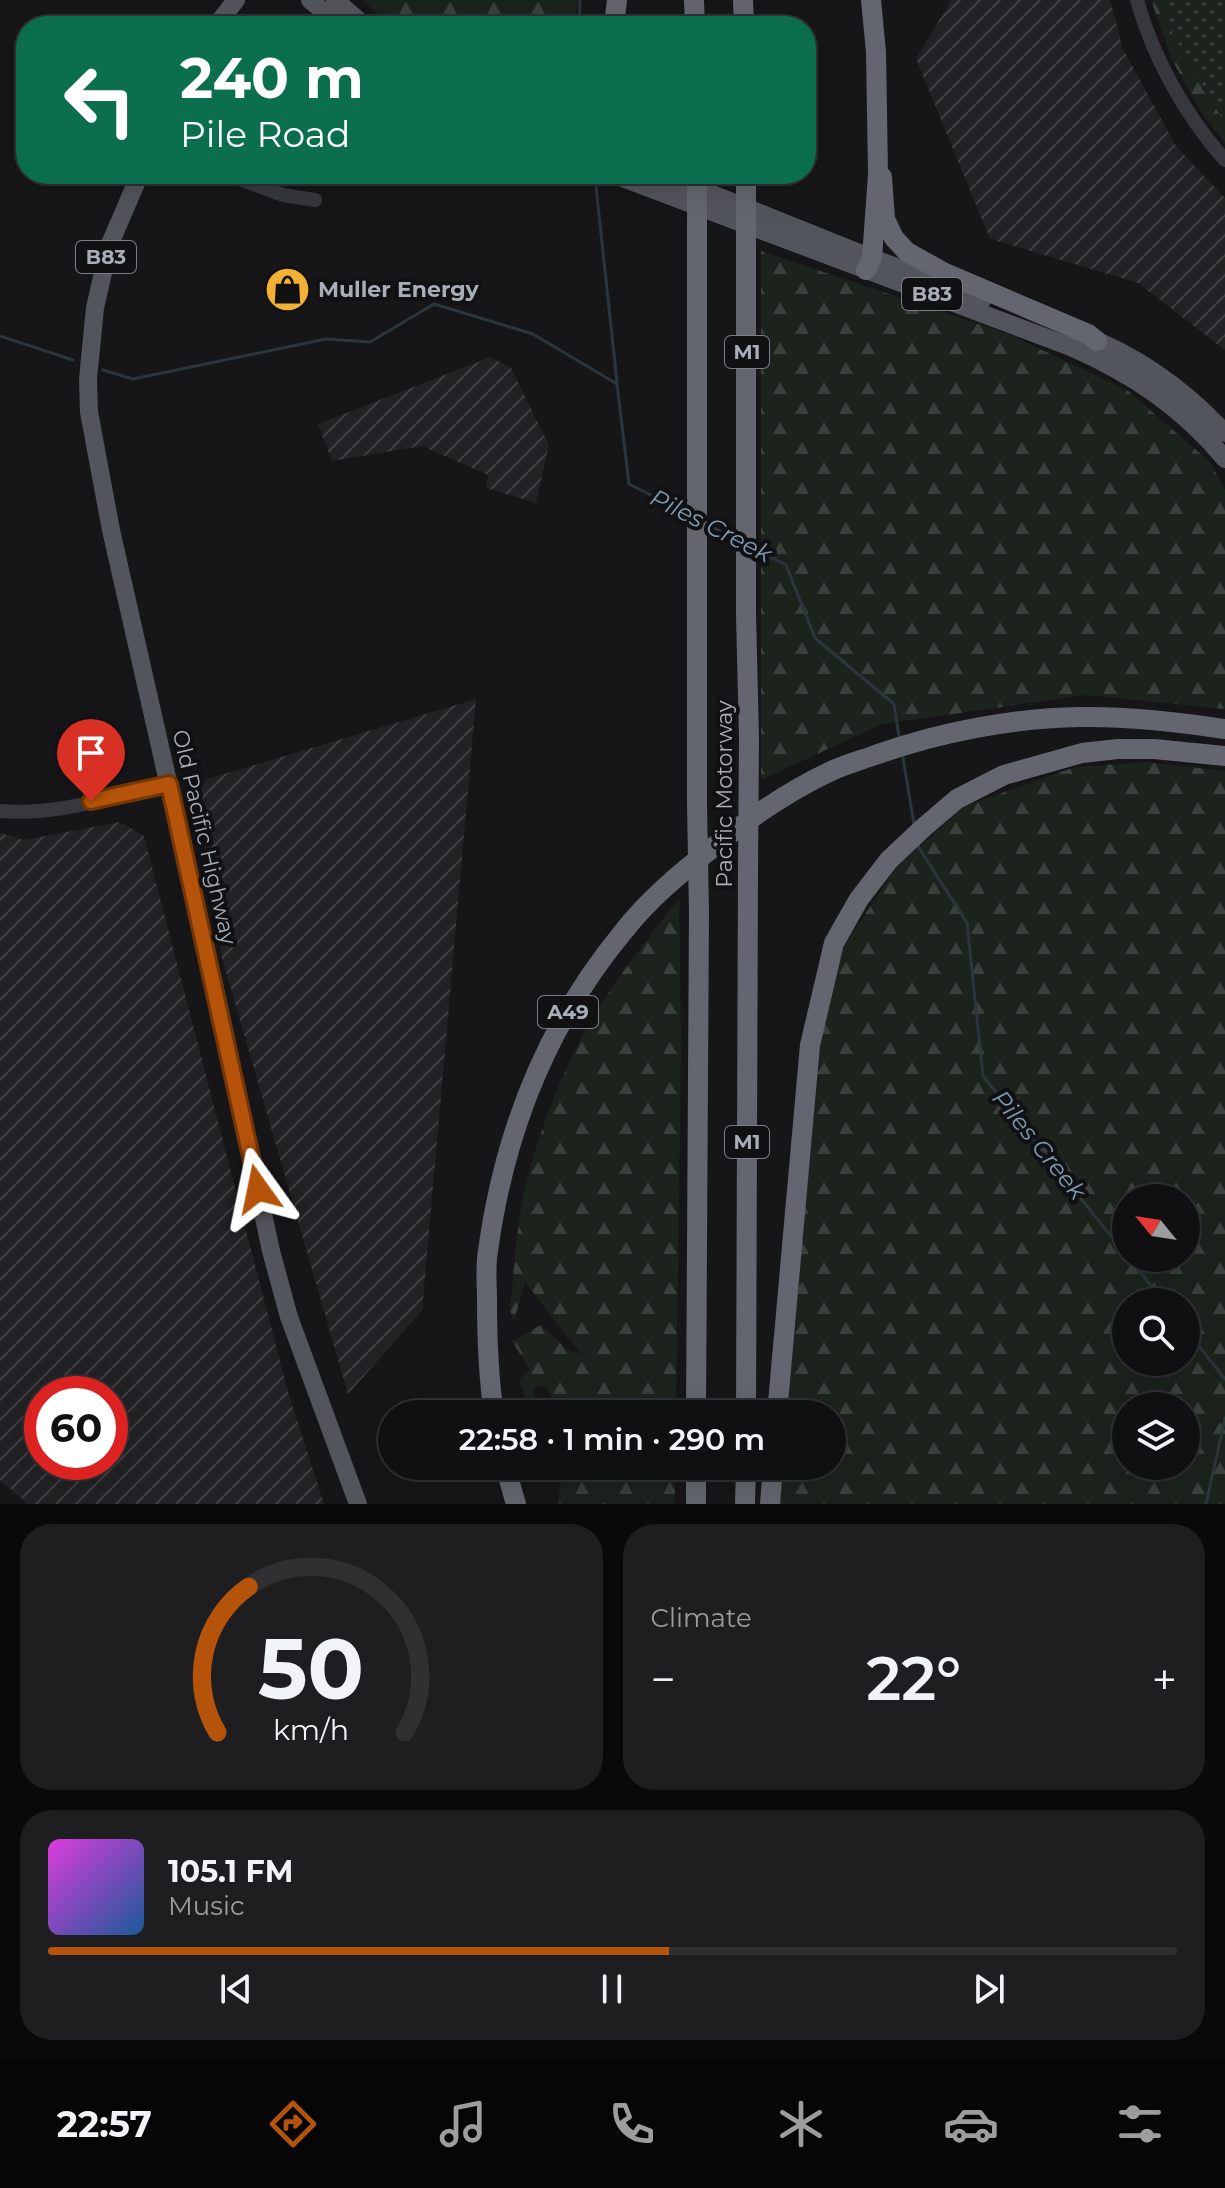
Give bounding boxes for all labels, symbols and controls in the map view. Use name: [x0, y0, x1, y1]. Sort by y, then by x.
text: 240 m: [180, 44, 364, 112]
icon: left: [48, 48, 152, 152]
text: Pile Road: [180, 112, 351, 156]
road number: B83: [76, 241, 136, 273]
shop icon: Muller Energy: [263, 265, 311, 313]
place label: Muller Energy: [318, 276, 480, 303]
road number: B83: [902, 278, 962, 310]
road number: M1: [725, 336, 769, 368]
water label: Piles Creek: [646, 483, 778, 569]
street label: Pacific Motorway: [711, 700, 738, 888]
pin: [57, 719, 125, 801]
street label: Old Pacific Highway: [167, 727, 242, 947]
icon: arrive: [69, 731, 113, 775]
road number: A49: [538, 996, 598, 1028]
water label: Piles Creek: [986, 1084, 1093, 1207]
road number: M1: [725, 1126, 769, 1158]
position arrow: [216, 1147, 300, 1231]
north arrow: [1112, 1184, 1200, 1272]
map controls: [1112, 1184, 1200, 1480]
button: search: [1112, 1288, 1200, 1376]
speed limit sign: 60: [24, 1376, 128, 1480]
button: layers: [1112, 1392, 1200, 1480]
text: 22:58 · 1 min · 290 m: [459, 1421, 765, 1458]
text: Climate: [651, 1602, 752, 1634]
text: 50: [258, 1618, 364, 1720]
text: 22°: [866, 1642, 961, 1715]
text: −: [651, 1652, 676, 1706]
text: +: [1152, 1652, 1177, 1706]
text: km/h: [273, 1712, 349, 1747]
text: 105.1 FM: [168, 1853, 293, 1890]
text: Music: [168, 1890, 245, 1922]
icon: previous: [214, 1967, 258, 2011]
icon: pause: [590, 1967, 634, 2011]
icon: next: [967, 1967, 1011, 2011]
icon: directions: [265, 2096, 321, 2152]
icon: music: [435, 2096, 491, 2152]
icon: phone: [604, 2096, 660, 2152]
icon: climate: [773, 2096, 829, 2152]
icon: car: [943, 2096, 999, 2152]
icon: filters: [1112, 2096, 1168, 2152]
text: 22:57: [57, 2102, 152, 2146]

